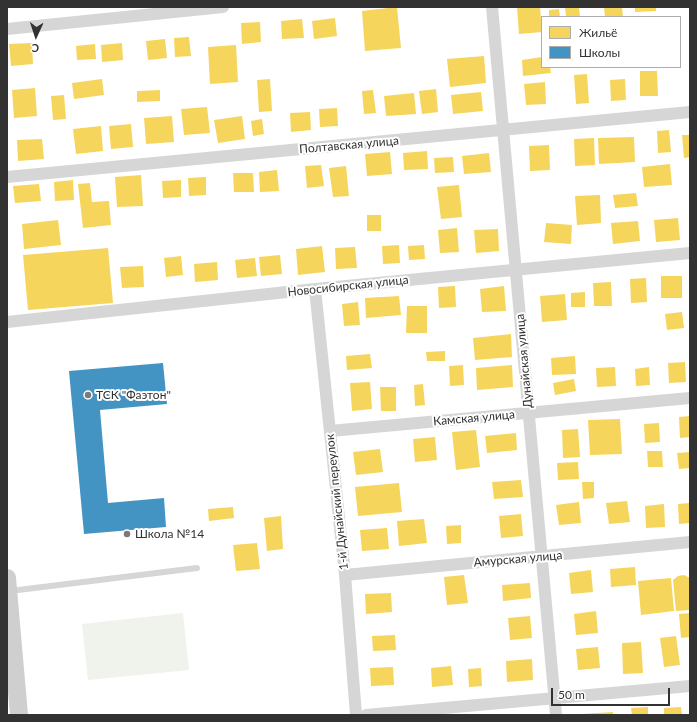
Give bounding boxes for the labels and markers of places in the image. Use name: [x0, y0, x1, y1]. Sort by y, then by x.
place label: ТСК "Фаэтон": [96, 388, 171, 402]
marker: ТСК "Фаэтон": [83, 390, 93, 400]
place label: Школа №14: [135, 527, 204, 541]
marker: Школа №14: [122, 529, 132, 539]

